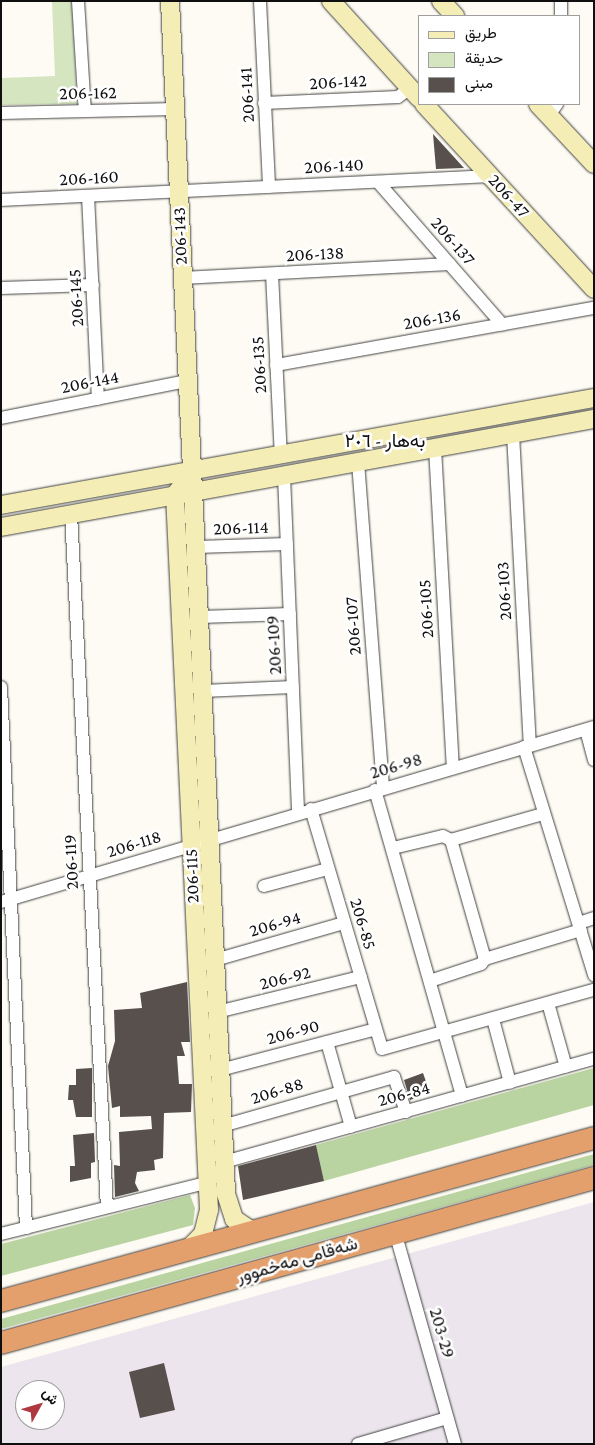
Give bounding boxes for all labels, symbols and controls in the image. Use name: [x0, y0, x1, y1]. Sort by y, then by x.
legend: [418, 15, 580, 105]
text: طريق: [465, 25, 497, 41]
text: حديقة: [465, 50, 503, 66]
street label: 206-141: [235, 67, 259, 123]
street label: 206-142: [309, 70, 367, 94]
text: مبنى: [465, 75, 493, 91]
street label: 206-162: [59, 82, 117, 104]
street label: 206-140: [304, 154, 364, 178]
street label: 206-160: [59, 166, 119, 190]
street label: 206-47: [484, 170, 534, 222]
street label: 206-143: [168, 207, 192, 265]
street label: 206-137: [426, 212, 480, 270]
street label: 206-138: [285, 242, 345, 266]
street label: 206-145: [64, 269, 88, 327]
street label: 206-136: [402, 303, 462, 335]
street label: 206-135: [247, 336, 271, 394]
street label: 206-144: [59, 366, 121, 398]
district label: بەهار - ٢٠٦: [345, 430, 425, 452]
street label: 206-114: [213, 516, 269, 540]
street label: 206-103: [492, 561, 516, 621]
street label: 206-105: [414, 579, 438, 639]
street label: 206-107: [340, 596, 366, 656]
street label: 206-109: [262, 615, 286, 675]
street label: 206-98: [367, 748, 425, 784]
street label: 206-118: [104, 826, 164, 862]
street label: 206-119: [59, 834, 83, 890]
street label: 206-115: [180, 848, 204, 904]
street label: 206-85: [345, 896, 381, 952]
street label: 206-94: [247, 906, 303, 942]
street label: 206-92: [257, 961, 313, 995]
street label: 206-90: [264, 1015, 322, 1049]
street label: 206-88: [248, 1073, 306, 1109]
street label: 206-84: [375, 1077, 433, 1111]
street label: شەقامی مەخموور: [234, 1232, 360, 1288]
street label: 203-29: [425, 1305, 459, 1361]
north arrow: [15, 1380, 65, 1430]
text: ش: [39, 1385, 62, 1408]

